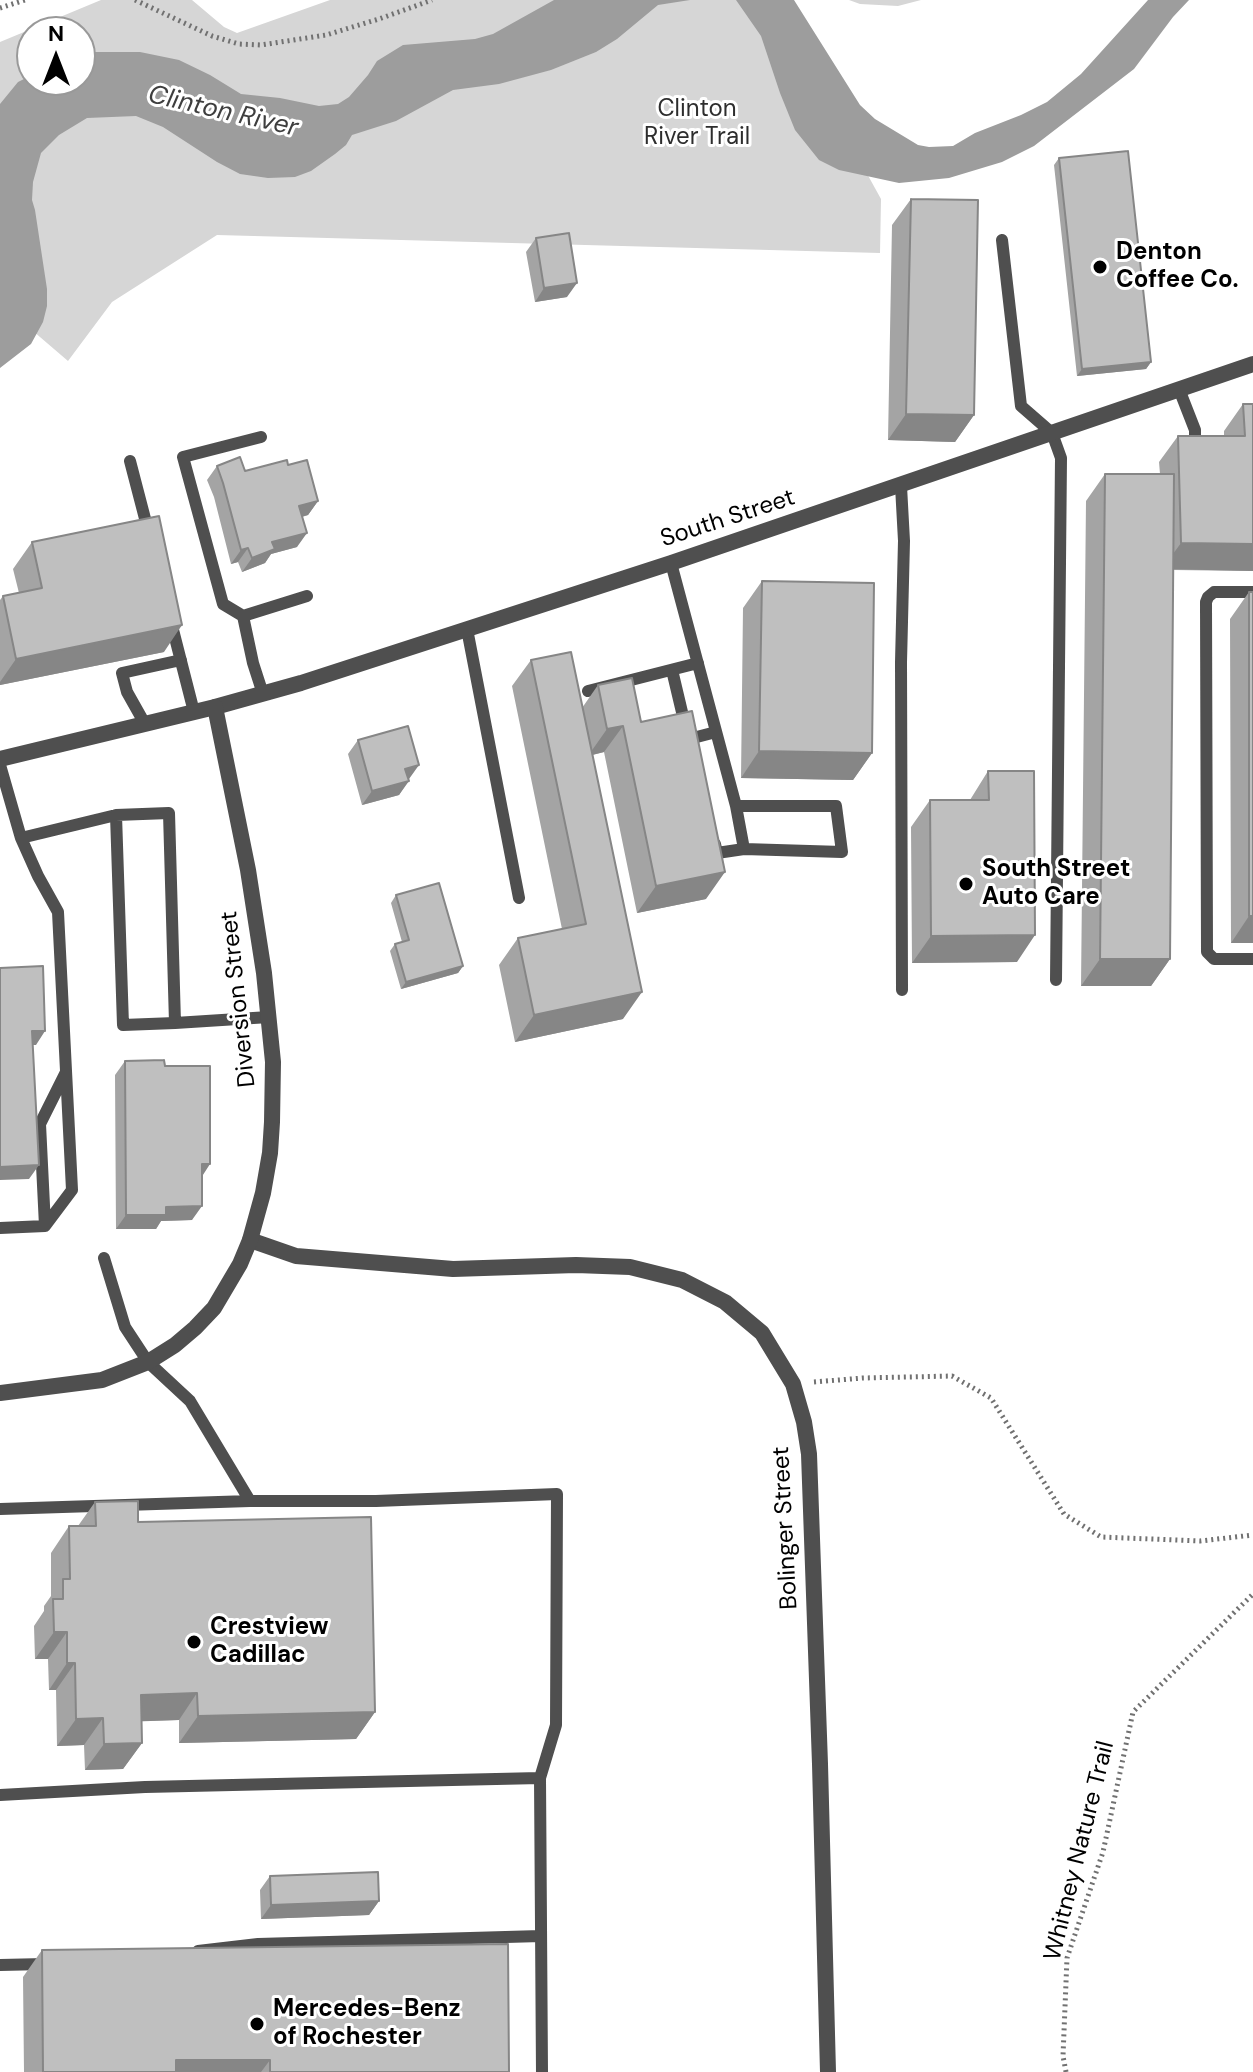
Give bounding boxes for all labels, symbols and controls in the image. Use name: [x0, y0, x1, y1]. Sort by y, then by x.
north arrow: [16, 16, 96, 96]
text: N: [48, 19, 64, 48]
water label: Clinton River: [145, 80, 301, 144]
park label: Clinton River Trail: [644, 96, 750, 152]
place label: Denton Coffee Co.: [1116, 239, 1239, 295]
marker: Denton Coffee Co.: [1091, 258, 1109, 276]
street label: South Street: [657, 484, 799, 554]
place label: South Street Auto Care: [982, 856, 1130, 912]
marker: South Street Auto Care: [957, 875, 975, 893]
street label: Diversion Street: [215, 909, 263, 1089]
street label: Bolinger Street: [767, 1446, 805, 1610]
place label: Crestview Cadillac: [210, 1614, 328, 1670]
marker: Crestview Cadillac: [185, 1633, 203, 1651]
street label: Whitney Nature Trail: [1039, 1738, 1121, 1964]
place label: Mercedes-Benz of Rochester: [273, 1996, 460, 2052]
marker: Mercedes-Benz of Rochester: [248, 2015, 266, 2033]

